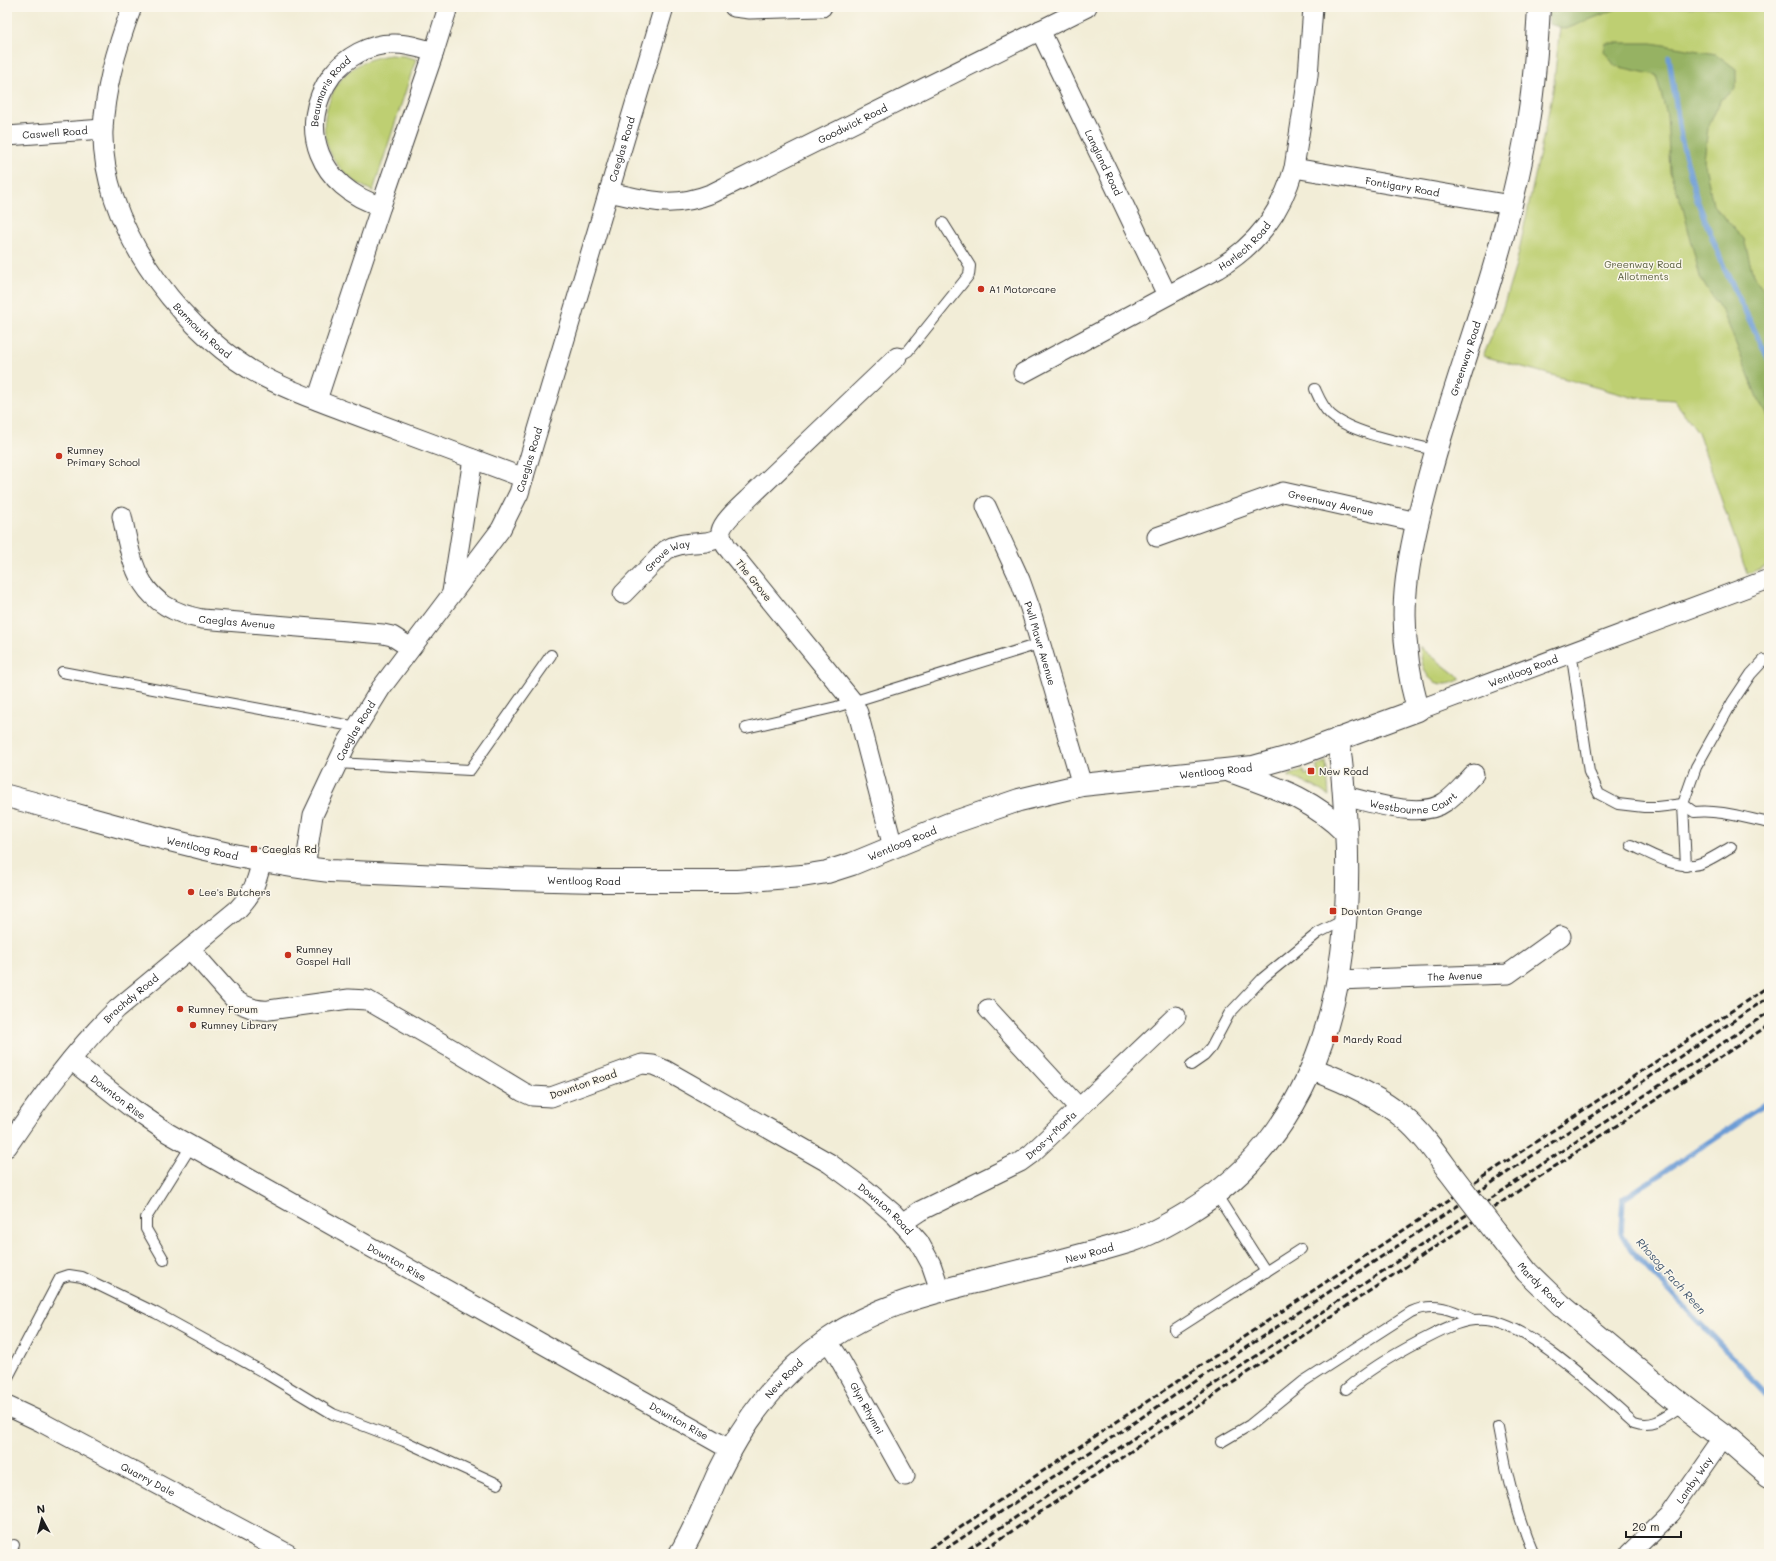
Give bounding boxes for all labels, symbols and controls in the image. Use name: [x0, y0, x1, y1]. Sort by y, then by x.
street label: Beaumaris Road: [307, 53, 353, 127]
street label: Goodwick Road: [815, 100, 890, 147]
street label: Caeglas Road: [605, 115, 638, 183]
street label: Caswell Road: [22, 123, 88, 142]
street label: Langland Road: [1082, 127, 1125, 198]
street label: Fontigary Road: [1364, 173, 1441, 200]
street label: Harlech Road: [1215, 219, 1274, 274]
park label: Greenway Road Allotments: [1604, 257, 1682, 283]
place label: A1 Motorcare: [989, 282, 1056, 296]
marker: A1 Motorcare: [976, 284, 986, 294]
street label: Barmouth Road: [170, 299, 234, 361]
street label: Greenway Road: [1447, 319, 1484, 398]
street label: Caeglas Road: [513, 426, 545, 494]
place label: Rumney Primary School: [67, 443, 140, 469]
marker: Rumney Primary School: [54, 451, 64, 461]
street label: Greenway Avenue: [1287, 486, 1375, 519]
street label: Grove Way: [641, 536, 691, 575]
street label: The Grove: [733, 556, 775, 604]
street label: Pwll Mawr Avenue: [1021, 599, 1059, 687]
street label: Caeglas Avenue: [198, 612, 276, 632]
street label: Wentloog Road: [1486, 651, 1560, 690]
street label: Caeglas Road: [333, 698, 378, 763]
street label: Wentloog Road: [1178, 760, 1253, 782]
place label: New Road: [1319, 764, 1368, 778]
marker: New Road: [1306, 766, 1316, 776]
street label: Westbourne Court: [1368, 789, 1460, 817]
street label: Wentloog Road: [865, 823, 939, 864]
street label: Wentloog Road: [165, 833, 239, 863]
place label: Caeglas Rd: [262, 842, 317, 856]
marker: Caeglas Rd: [249, 844, 259, 854]
street label: Wentloog Road: [547, 873, 620, 888]
place label: Lee's Butchers: [199, 885, 271, 899]
marker: Lee's Butchers: [186, 887, 196, 897]
place label: Downton Grange: [1341, 904, 1422, 918]
marker: Downton Grange: [1328, 906, 1338, 916]
place label: Rumney Gospel Hall: [296, 942, 351, 968]
marker: Rumney Gospel Hall: [283, 950, 293, 960]
street label: The Avenue: [1427, 968, 1483, 984]
street label: Brachdy Road: [100, 971, 161, 1026]
place label: Rumney Forum: [188, 1002, 258, 1016]
marker: Rumney Forum: [175, 1004, 185, 1014]
place label: Rumney Library: [201, 1018, 277, 1032]
marker: Rumney Library: [188, 1020, 198, 1030]
place label: Mardy Road: [1343, 1032, 1402, 1046]
marker: Mardy Road: [1330, 1034, 1340, 1044]
street label: Downton Road: [548, 1066, 618, 1102]
street label: Downton Rise: [88, 1071, 148, 1123]
street label: Dros-y-Morfa: [1023, 1107, 1079, 1163]
street label: Downton Road: [855, 1180, 916, 1237]
water label: Rhosog Fach Reen: [1633, 1234, 1710, 1317]
street label: Downton Rise: [365, 1240, 429, 1284]
street label: New Road: [1064, 1240, 1115, 1266]
street label: Mardy Road: [1515, 1259, 1566, 1311]
street label: New Road: [761, 1356, 806, 1401]
street label: Glyn Rhymni: [847, 1379, 887, 1437]
street label: Downton Rise: [647, 1399, 711, 1443]
street label: Lamby Way: [1673, 1454, 1715, 1506]
street label: Quarry Dale: [118, 1459, 178, 1500]
north arrow: [22, 1499, 62, 1539]
text: N: [36, 1501, 46, 1517]
scale bar: [1626, 1513, 1681, 1539]
text: 20 m: [1632, 1518, 1660, 1534]

